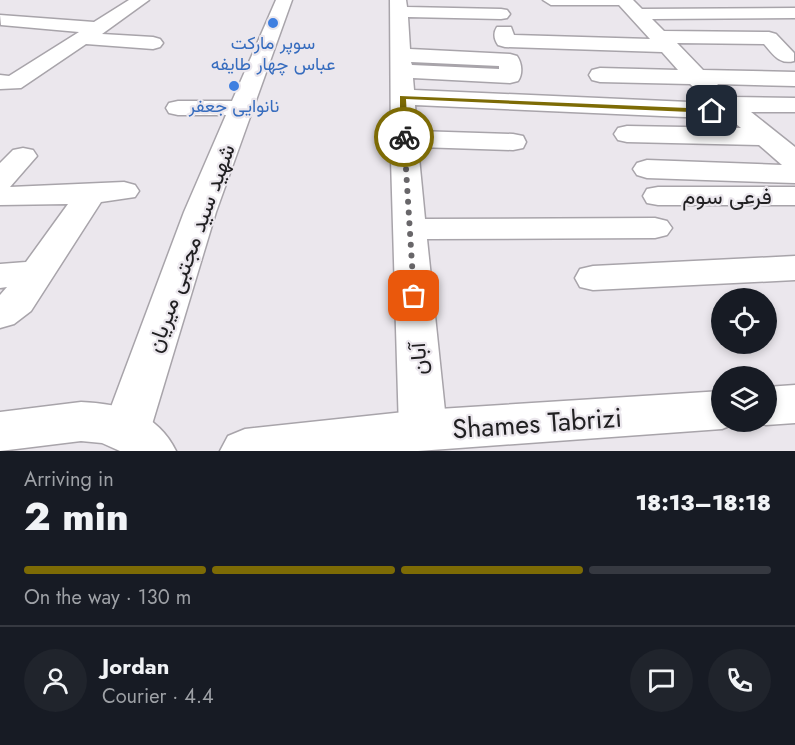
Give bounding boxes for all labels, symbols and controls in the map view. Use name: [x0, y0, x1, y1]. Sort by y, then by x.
marker: سوپر مارکت عباس چهار طایفه: [266, 16, 280, 30]
place label: سوپر مارکت عباس چهار طایفه: [211, 30, 335, 77]
marker: نانوایی جعفر: [227, 79, 241, 93]
pin: [686, 85, 737, 136]
place label: نانوایی جعفر: [188, 93, 279, 119]
icon: home: [695, 94, 728, 127]
courier: [374, 107, 434, 167]
icon: bike: [388, 121, 421, 154]
street label: شهید سید مجتبی میریان: [137, 139, 243, 357]
street label: فرعی سوم: [682, 180, 772, 212]
pin: [388, 270, 439, 321]
icon: bag: [397, 279, 430, 312]
map controls: [711, 288, 777, 432]
button: locate: [711, 288, 777, 354]
street label: آبان: [401, 340, 435, 376]
button: layers: [711, 366, 777, 432]
street label: Shames Tabrizi: [451, 398, 623, 448]
text: Arriving in: [24, 465, 114, 494]
text: 18:13–18:18: [636, 486, 771, 518]
text: 2 min: [24, 488, 129, 545]
text: On the way · 130 m: [24, 583, 191, 612]
button: person: [24, 649, 87, 712]
button: chat: [630, 649, 693, 712]
button: phone: [708, 649, 771, 712]
text: Jordan: [102, 650, 169, 682]
text: Courier · 4.4: [102, 682, 214, 711]

